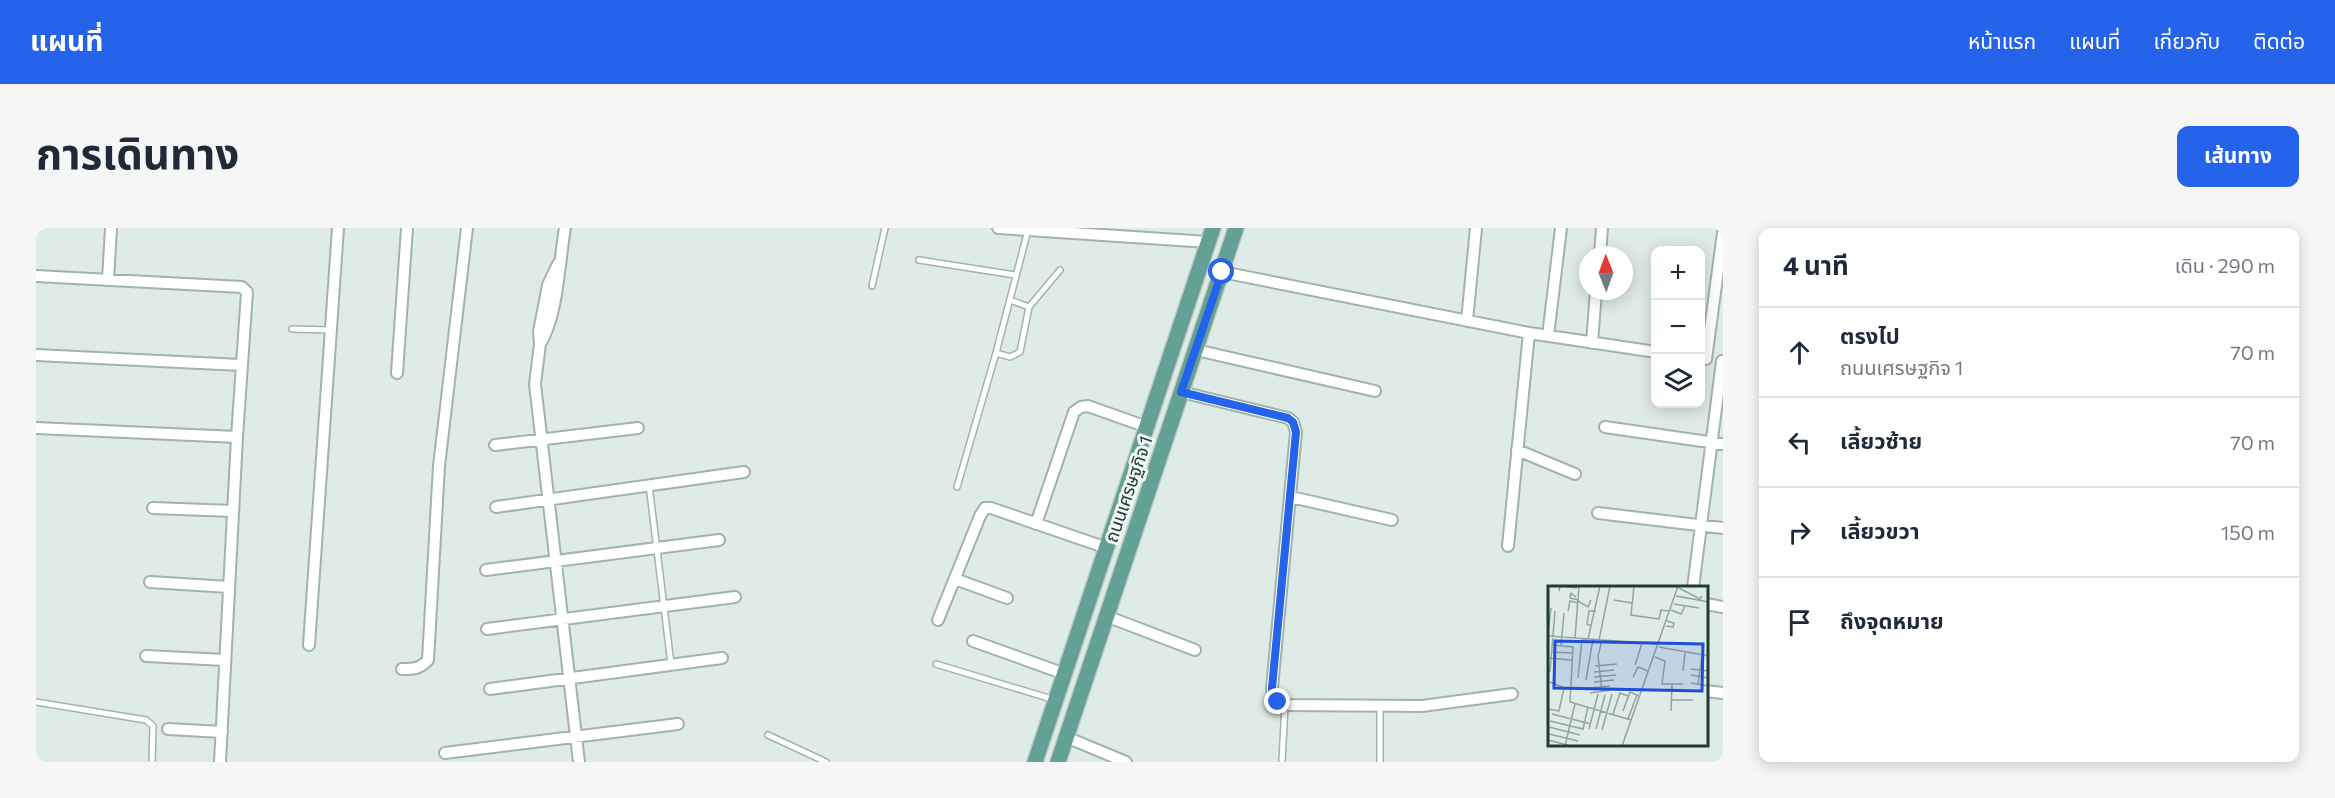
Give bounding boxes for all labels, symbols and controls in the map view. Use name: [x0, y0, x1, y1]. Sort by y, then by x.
text: แผนที่: [30, 23, 103, 57]
text: หน้าแรก: [1968, 28, 2036, 53]
text: แผนที่: [2069, 28, 2120, 53]
text: เกี่ยวกับ: [2153, 28, 2220, 53]
text: ติดต่อ: [2253, 28, 2305, 53]
text: การเดินทาง: [36, 126, 239, 178]
button: เส้นทาง: [2177, 126, 2299, 187]
north arrow: [1579, 246, 1633, 300]
map controls: [1651, 246, 1705, 408]
button: +: [1651, 246, 1705, 300]
text: 4 นาที: [1783, 249, 1849, 280]
text: เดิน · 290 m: [2175, 253, 2275, 277]
route start: [1208, 258, 1234, 284]
button: −: [1651, 300, 1705, 354]
text: ตรงไป: [1840, 322, 1900, 349]
icon: ahead: [1783, 336, 1816, 369]
text: 70 m: [2230, 340, 2275, 364]
button: layers: [1651, 354, 1705, 408]
text: ถนนเศรษฐกิจ 1: [1840, 355, 1963, 379]
icon: left: [1783, 426, 1816, 459]
text: เลี้ยวซ้าย: [1840, 427, 1922, 454]
text: 70 m: [2230, 430, 2275, 454]
street label: ถนนเศรษฐกิจ 1: [1100, 433, 1156, 545]
icon: right: [1783, 516, 1816, 549]
text: เลี้ยวขวา: [1840, 517, 1920, 544]
text: 150 m: [2221, 520, 2275, 544]
inset map: [1548, 586, 1708, 747]
icon: arrive: [1783, 606, 1816, 639]
text: ถึงจุดหมาย: [1840, 607, 1944, 634]
route end: [1264, 688, 1290, 714]

